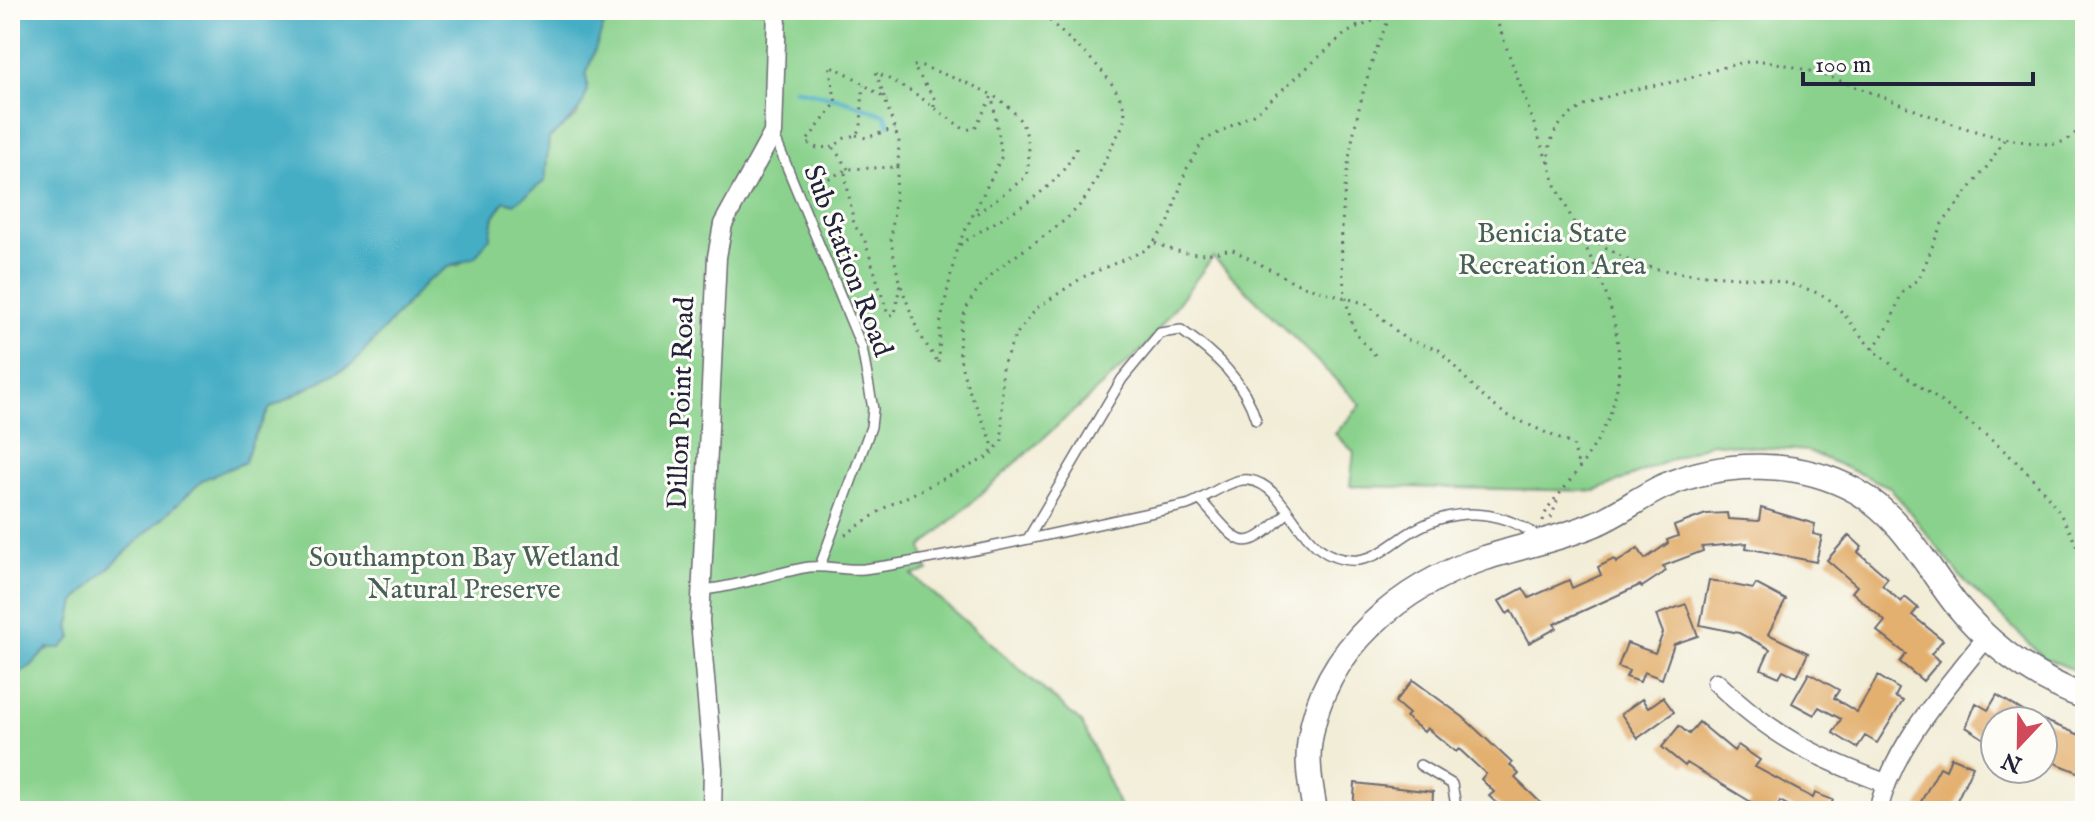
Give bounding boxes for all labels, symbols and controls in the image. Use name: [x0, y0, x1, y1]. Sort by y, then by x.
scale bar: [1803, 36, 2033, 86]
text: 100 m: [1815, 50, 1871, 81]
street label: Sub Station Road: [794, 160, 900, 362]
park label: Benicia State Recreation Area: [1458, 217, 1647, 284]
street label: Dillon Point Road: [661, 296, 703, 510]
park label: Southampton Bay Wetland Natural Preserve: [309, 541, 619, 608]
north arrow: [1979, 705, 2059, 785]
text: N: [1998, 745, 2027, 779]

